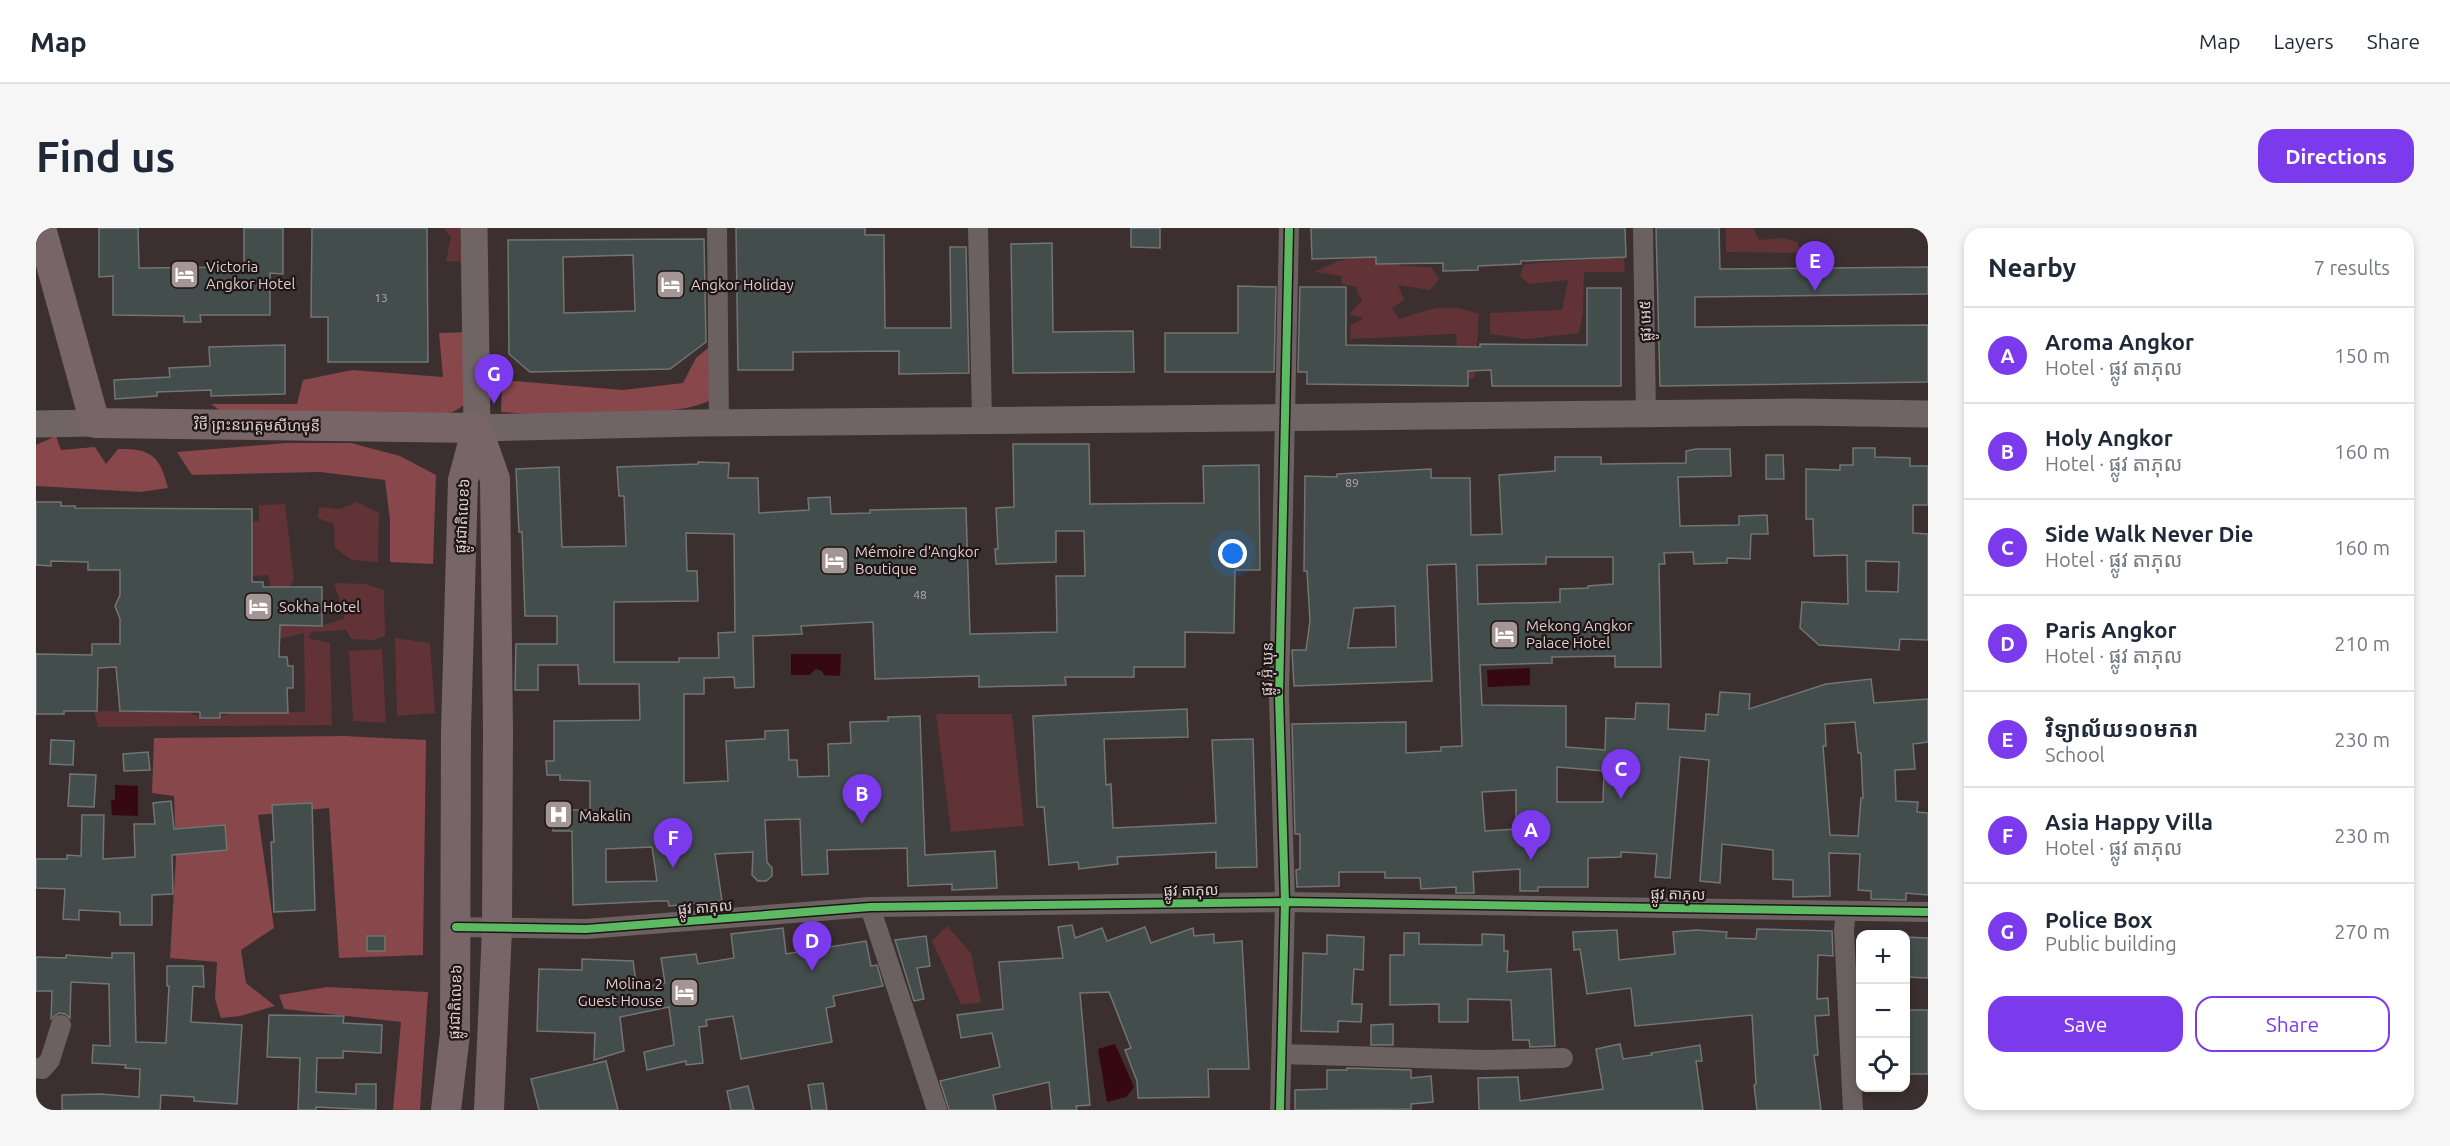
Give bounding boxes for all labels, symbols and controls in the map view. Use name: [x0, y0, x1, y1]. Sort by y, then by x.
text: Map: [30, 26, 87, 57]
text: Map: [2199, 29, 2240, 53]
text: Layers: [2273, 29, 2334, 53]
text: Share: [2367, 29, 2420, 53]
button: Directions: [2258, 129, 2414, 183]
text: Find us: [36, 133, 175, 180]
pin: E: [1796, 242, 1834, 291]
text: Nearby: [1988, 253, 2076, 282]
text: 7 results: [2314, 256, 2390, 279]
place label: Victoria Angkor Hotel: [206, 258, 295, 292]
hotel icon: Victoria Angkor Hotel: [169, 259, 201, 291]
hotel icon: Angkor Holiday: [654, 268, 686, 300]
place label: Angkor Holiday: [691, 276, 794, 293]
house number: 13: [374, 291, 388, 304]
street label: ផ្លូវ អេ៥: [1636, 300, 1659, 342]
text: Aroma Angkor: [2045, 329, 2194, 354]
text: A: [2000, 344, 2015, 367]
text: 150 m: [2334, 344, 2390, 367]
pin: G: [474, 354, 514, 404]
text: Hotel · ផ្លូវ តាភុល: [2045, 356, 2182, 379]
street label: វិថី ព្រះនរោត្ដមសីហមុនី: [193, 415, 320, 436]
text: Holy Angkor: [2045, 425, 2173, 450]
text: B: [2001, 440, 2014, 463]
text: 160 m: [2334, 440, 2390, 463]
text: Hotel · ផ្លូវ តាភុល: [2045, 452, 2182, 475]
house number: 89: [1345, 476, 1359, 489]
street label: ផ្លូវជាតិលេខ៦: [452, 478, 478, 554]
text: Side Walk Never Die: [2045, 521, 2253, 546]
text: C: [2001, 536, 2014, 559]
text: 160 m: [2334, 536, 2390, 559]
your location: [1218, 539, 1247, 568]
place label: Mémoire d'Angkor Boutique: [855, 543, 979, 577]
hotel icon: Mémoire d'Angkor Boutique: [818, 544, 850, 576]
text: Hotel · ផ្លូវ តាភុល: [2045, 548, 2182, 571]
house number: 48: [913, 588, 927, 601]
hotel icon: Sokha Hotel: [242, 590, 274, 622]
place label: Sokha Hotel: [279, 598, 360, 615]
place label: Mekong Angkor Palace Hotel: [1526, 617, 1633, 651]
text: Paris Angkor: [2045, 617, 2176, 642]
hotel icon: Mekong Angkor Palace Hotel: [1489, 618, 1521, 650]
text: D: [2000, 632, 2015, 655]
text: 210 m: [2334, 632, 2390, 655]
street label: ផ្លូវ អ៊ុំ ឃុន: [1256, 642, 1281, 696]
text: Hotel · ផ្លូវ តាភុល: [2045, 644, 2182, 667]
text: វិទ្យាល័យ១០មករា: [2045, 716, 2198, 741]
text: E: [2002, 728, 2013, 751]
text: 230 m: [2334, 728, 2390, 751]
text: School: [2045, 743, 2105, 766]
pin: C: [1602, 750, 1640, 799]
pin: B: [842, 774, 882, 824]
hospital icon: Makalin: [542, 799, 574, 831]
place label: Makalin: [579, 807, 631, 824]
text: Asia Happy Villa: [2045, 809, 2213, 834]
pin: A: [1512, 810, 1550, 860]
pin: F: [654, 818, 692, 868]
text: F: [2002, 824, 2013, 847]
text: 230 m: [2334, 824, 2390, 847]
text: Hotel · ផ្លូវ តាភុល: [2045, 836, 2182, 859]
street label: ផ្លូវ តាភុល: [1163, 881, 1219, 904]
street label: ផ្លូវ តាភុល: [1650, 885, 1706, 908]
street label: ផ្លូវ តាភុល: [677, 897, 733, 923]
text: Police Box: [2045, 907, 2152, 932]
text: G: [2001, 920, 2014, 943]
text: 270 m: [2334, 920, 2390, 943]
pin: D: [792, 922, 832, 971]
map controls: [1856, 930, 1910, 1092]
button: +: [1856, 930, 1910, 984]
text: Public building: [2045, 932, 2177, 955]
street label: ផ្លូវជាតិលេខ៦: [445, 964, 470, 1040]
place label: Molina 2 Guest House: [578, 975, 663, 1009]
hotel icon: Molina 2 Guest House: [668, 976, 700, 1008]
button: −: [1856, 984, 1910, 1038]
button: Save: [1988, 996, 2183, 1052]
button: Share: [2195, 996, 2390, 1052]
button: locate: [1856, 1038, 1910, 1092]

